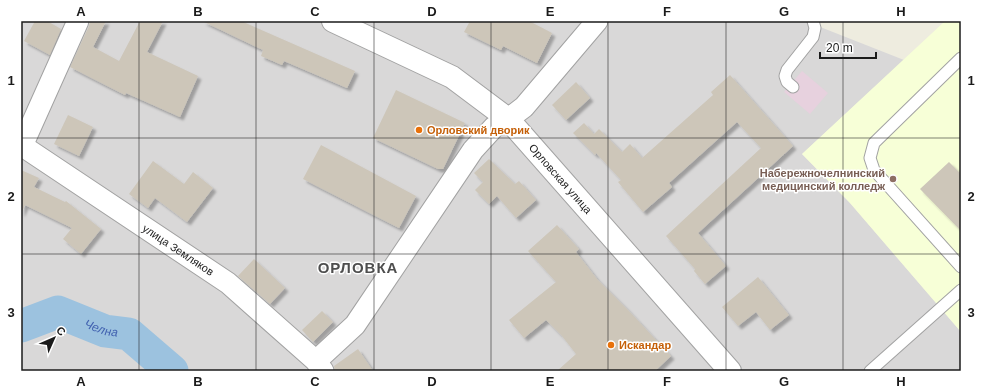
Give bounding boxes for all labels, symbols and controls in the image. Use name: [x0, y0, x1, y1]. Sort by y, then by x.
text: A: [76, 4, 86, 19]
text: B: [193, 4, 203, 19]
text: C: [310, 4, 320, 19]
text: D: [427, 4, 437, 19]
text: E: [546, 4, 555, 19]
text: F: [663, 4, 671, 19]
text: G: [779, 4, 789, 19]
text: H: [896, 4, 906, 19]
scale bar: [820, 34, 876, 60]
text: 20 m: [826, 41, 853, 55]
text: 1: [7, 73, 15, 88]
text: 1: [967, 73, 975, 88]
place label: Орловский дворик: [427, 124, 530, 136]
marker: Орловский дворик: [414, 125, 424, 135]
street label: Орловская улица: [527, 141, 595, 217]
place label: Набережночелнинский медицинский колледж: [760, 167, 885, 192]
marker: Набережночелнинский медицинский колледж: [888, 174, 898, 184]
text: 2: [7, 189, 15, 204]
text: 2: [967, 189, 975, 204]
street label: улица Земляков: [140, 222, 216, 278]
district label: ОРЛОВКА: [318, 259, 398, 276]
text: 3: [7, 305, 15, 320]
text: 3: [967, 305, 975, 320]
water label: Челна: [82, 316, 119, 340]
north arrow: [34, 318, 74, 358]
text: С: [54, 324, 68, 338]
place label: Искандар: [619, 339, 671, 351]
marker: Искандар: [606, 340, 616, 350]
text: A: [76, 374, 86, 389]
text: B: [193, 374, 203, 389]
text: C: [310, 374, 320, 389]
text: D: [427, 374, 437, 389]
text: E: [546, 374, 555, 389]
text: F: [663, 374, 671, 389]
text: G: [779, 374, 789, 389]
text: H: [896, 374, 906, 389]

